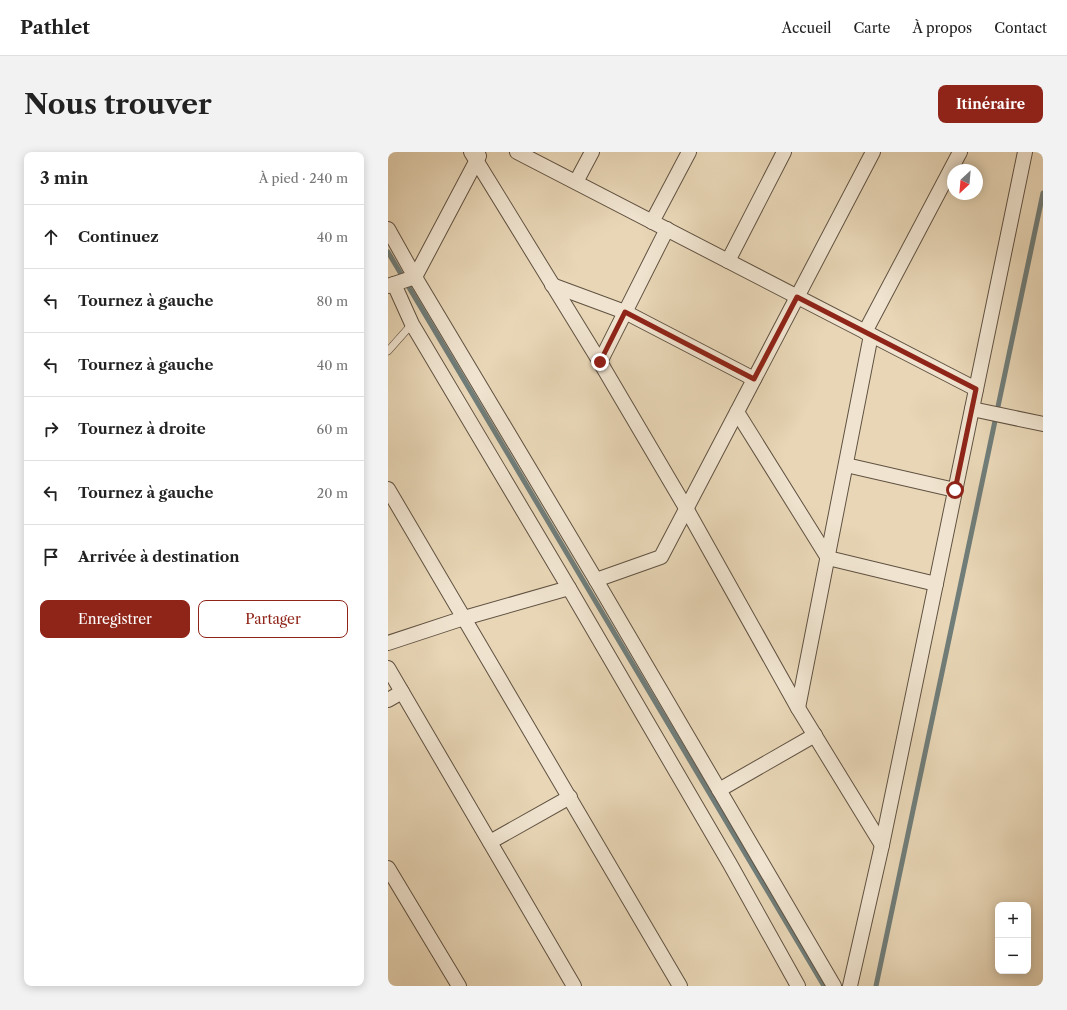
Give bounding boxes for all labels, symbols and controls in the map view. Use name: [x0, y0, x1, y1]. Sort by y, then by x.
text: Pathlet: [20, 16, 90, 39]
text: Accueil: [782, 19, 832, 37]
text: Carte: [854, 19, 890, 37]
text: À propos: [912, 19, 972, 37]
text: Contact: [994, 19, 1047, 37]
button: Itinéraire: [938, 85, 1043, 123]
text: Nous trouver: [24, 87, 212, 121]
north arrow: [947, 164, 983, 200]
text: 3 min: [40, 168, 89, 188]
text: À pied · 240 m: [259, 170, 348, 186]
icon: ahead: [40, 226, 62, 248]
text: Continuez: [78, 227, 159, 246]
text: 40 m: [317, 229, 348, 245]
icon: left: [40, 290, 62, 312]
text: Tournez à gauche: [78, 291, 214, 310]
text: 80 m: [316, 293, 348, 309]
route end: [591, 353, 609, 371]
icon: left: [40, 354, 62, 376]
text: Tournez à gauche: [78, 355, 214, 374]
text: 40 m: [317, 357, 348, 373]
icon: right: [40, 418, 62, 440]
text: Tournez à droite: [78, 419, 206, 438]
text: 60 m: [317, 421, 348, 437]
route start: [946, 481, 964, 499]
icon: left: [40, 482, 62, 504]
text: Tournez à gauche: [78, 483, 214, 502]
text: 20 m: [317, 485, 348, 501]
icon: arrive: [40, 546, 62, 568]
text: Arrivée à destination: [78, 547, 240, 566]
button: Enregistrer: [40, 600, 190, 638]
button: Partager: [198, 600, 348, 638]
map controls: [995, 902, 1031, 974]
button: +: [995, 902, 1031, 938]
button: −: [995, 938, 1031, 974]

